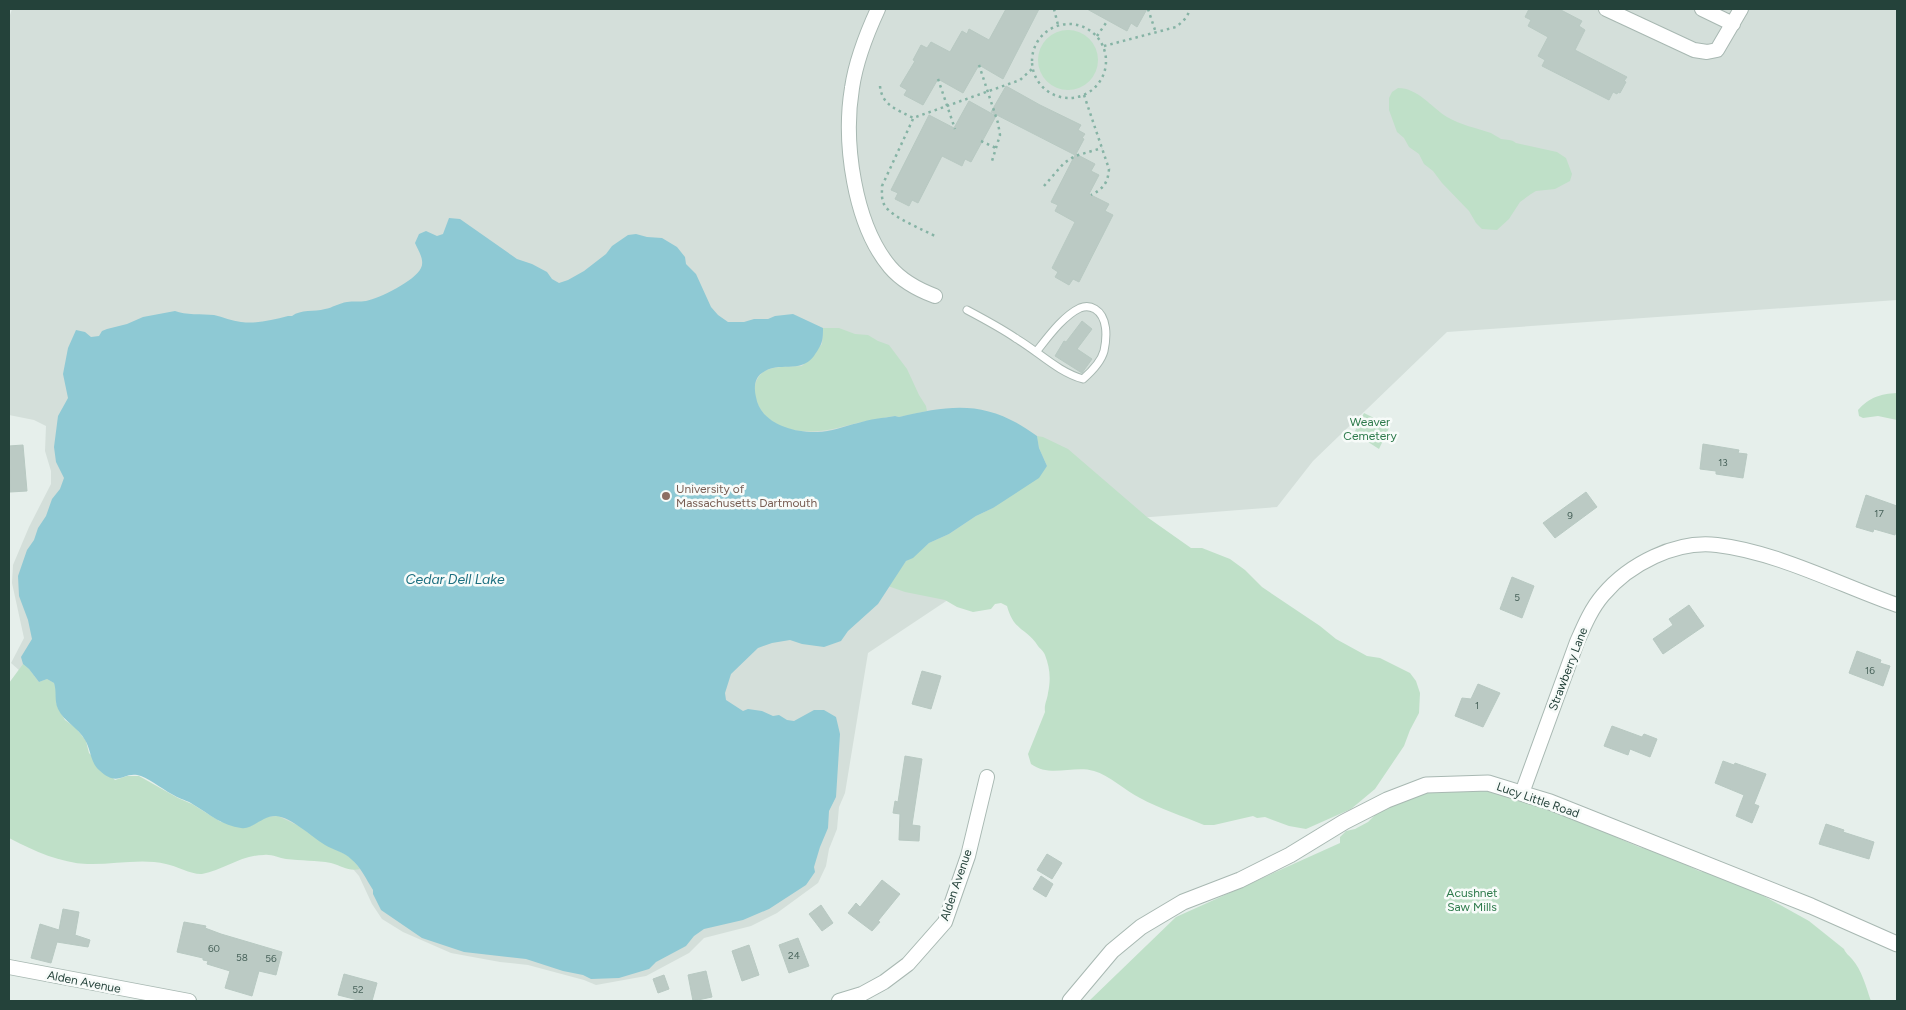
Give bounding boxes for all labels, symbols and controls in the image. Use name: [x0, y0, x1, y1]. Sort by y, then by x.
park label: Weaver Cemetery: [1343, 415, 1397, 443]
house number: 13: [1718, 456, 1728, 469]
place label: University of Massachusetts Dartmouth: [676, 482, 818, 510]
marker: University of Massachusetts Dartmouth: [660, 490, 672, 502]
house number: 17: [1874, 507, 1884, 520]
house number: 9: [1567, 509, 1573, 522]
water label: Cedar Dell Lake: [405, 571, 505, 588]
house number: 5: [1514, 591, 1520, 604]
street label: Strawberry Lane: [1546, 625, 1590, 713]
house number: 16: [1865, 664, 1875, 677]
house number: 1: [1475, 699, 1479, 712]
street label: Lucy Little Road: [1495, 779, 1581, 821]
street label: Alden Avenue: [937, 847, 975, 923]
park label: Acushnet Saw Mills: [1446, 886, 1498, 914]
house number: 60: [208, 942, 220, 955]
house number: 24: [788, 949, 800, 962]
house number: 58: [236, 951, 248, 964]
house number: 56: [265, 952, 277, 965]
street label: Alden Avenue: [46, 968, 122, 996]
house number: 52: [352, 983, 364, 996]

